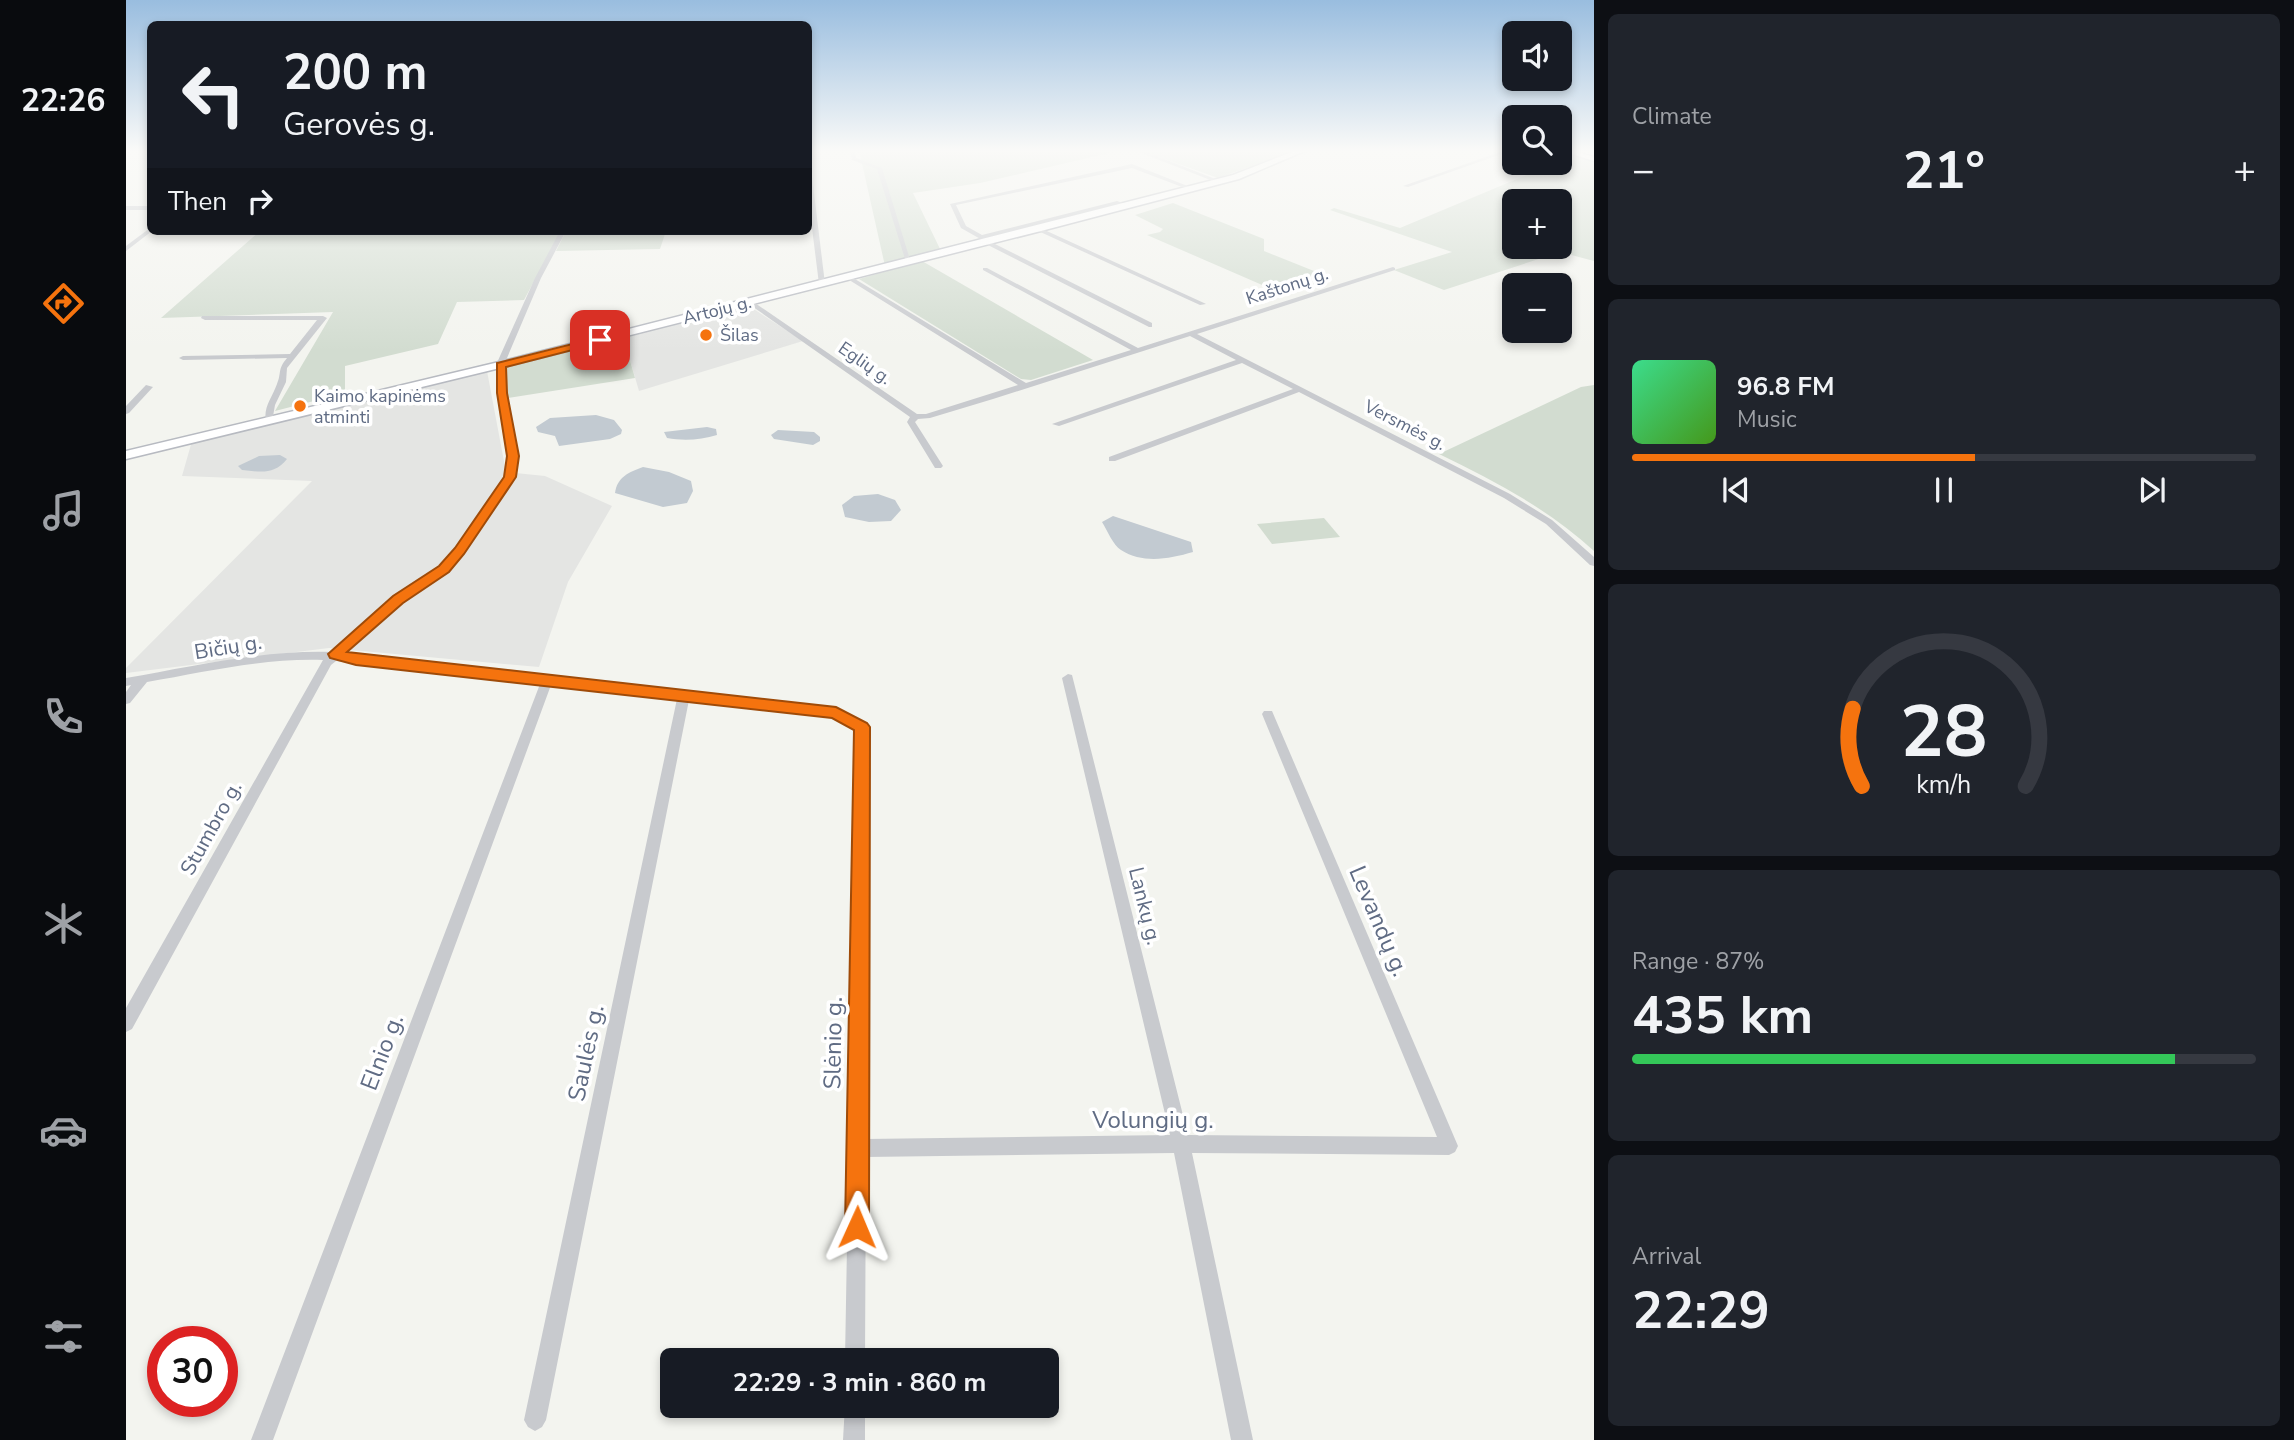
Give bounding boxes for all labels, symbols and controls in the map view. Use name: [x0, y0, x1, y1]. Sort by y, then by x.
map controls: [1502, 21, 1572, 343]
button: sound: [1502, 21, 1572, 91]
text: 200 m: [283, 39, 427, 106]
icon: left: [168, 49, 259, 140]
text: 22:26: [21, 79, 105, 122]
text: Climate: [1632, 101, 1712, 132]
text: Gerovės g.: [283, 103, 435, 146]
button: search: [1502, 105, 1572, 175]
text: 21°: [1903, 135, 1985, 206]
text: −: [1632, 145, 1655, 196]
text: +: [2233, 145, 2256, 196]
icon: right: [241, 182, 279, 220]
text: Then: [168, 184, 227, 219]
button: +: [1502, 189, 1572, 259]
street label: Kaštonų g.: [1243, 261, 1331, 311]
button: −: [1502, 273, 1572, 343]
icon: directions: [39, 279, 88, 328]
street label: Artojų g.: [680, 290, 754, 330]
pin: [570, 310, 630, 370]
icon: arrive: [581, 321, 619, 359]
place label: Šilas: [720, 323, 759, 347]
marker: Šilas: [698, 327, 714, 343]
street label: Eglių g.: [834, 336, 896, 390]
text: 96.8 FM: [1737, 369, 1834, 404]
place label: Kaimo kapinėms atminti: [314, 384, 446, 429]
street label: Versmės g.: [1359, 394, 1450, 456]
marker: Kaimo kapinėms atminti: [292, 398, 308, 414]
text: Music: [1737, 404, 1797, 435]
icon: previous: [1717, 471, 1755, 509]
icon: pause: [1925, 471, 1963, 509]
icon: next: [2133, 471, 2171, 509]
icon: music: [39, 486, 88, 535]
street label: Bičių g.: [192, 628, 264, 666]
text: 28: [1900, 682, 1988, 782]
icon: phone: [39, 692, 88, 741]
text: km/h: [1916, 768, 1972, 802]
street label: Stumbro g.: [174, 776, 248, 880]
street label: Levandų g.: [1341, 861, 1417, 981]
street label: Lankų g.: [1122, 864, 1168, 948]
icon: climate: [39, 899, 88, 948]
text: Range · 87%: [1632, 946, 1764, 977]
text: 435 km: [1632, 980, 1813, 1051]
street label: Slėnio g.: [816, 996, 850, 1090]
street label: Saulės g.: [560, 1002, 612, 1104]
street label: Elnio g.: [353, 1009, 411, 1095]
street label: Volungių g.: [1091, 1104, 1214, 1136]
icon: car: [39, 1106, 88, 1155]
position arrow: [820, 1190, 894, 1264]
text: Arrival: [1632, 1241, 1701, 1272]
text: 22:29: [1632, 1275, 1770, 1346]
icon: filters: [39, 1312, 88, 1361]
speed limit sign: 30: [147, 1326, 238, 1417]
text: 22:29 · 3 min · 860 m: [733, 1365, 986, 1400]

